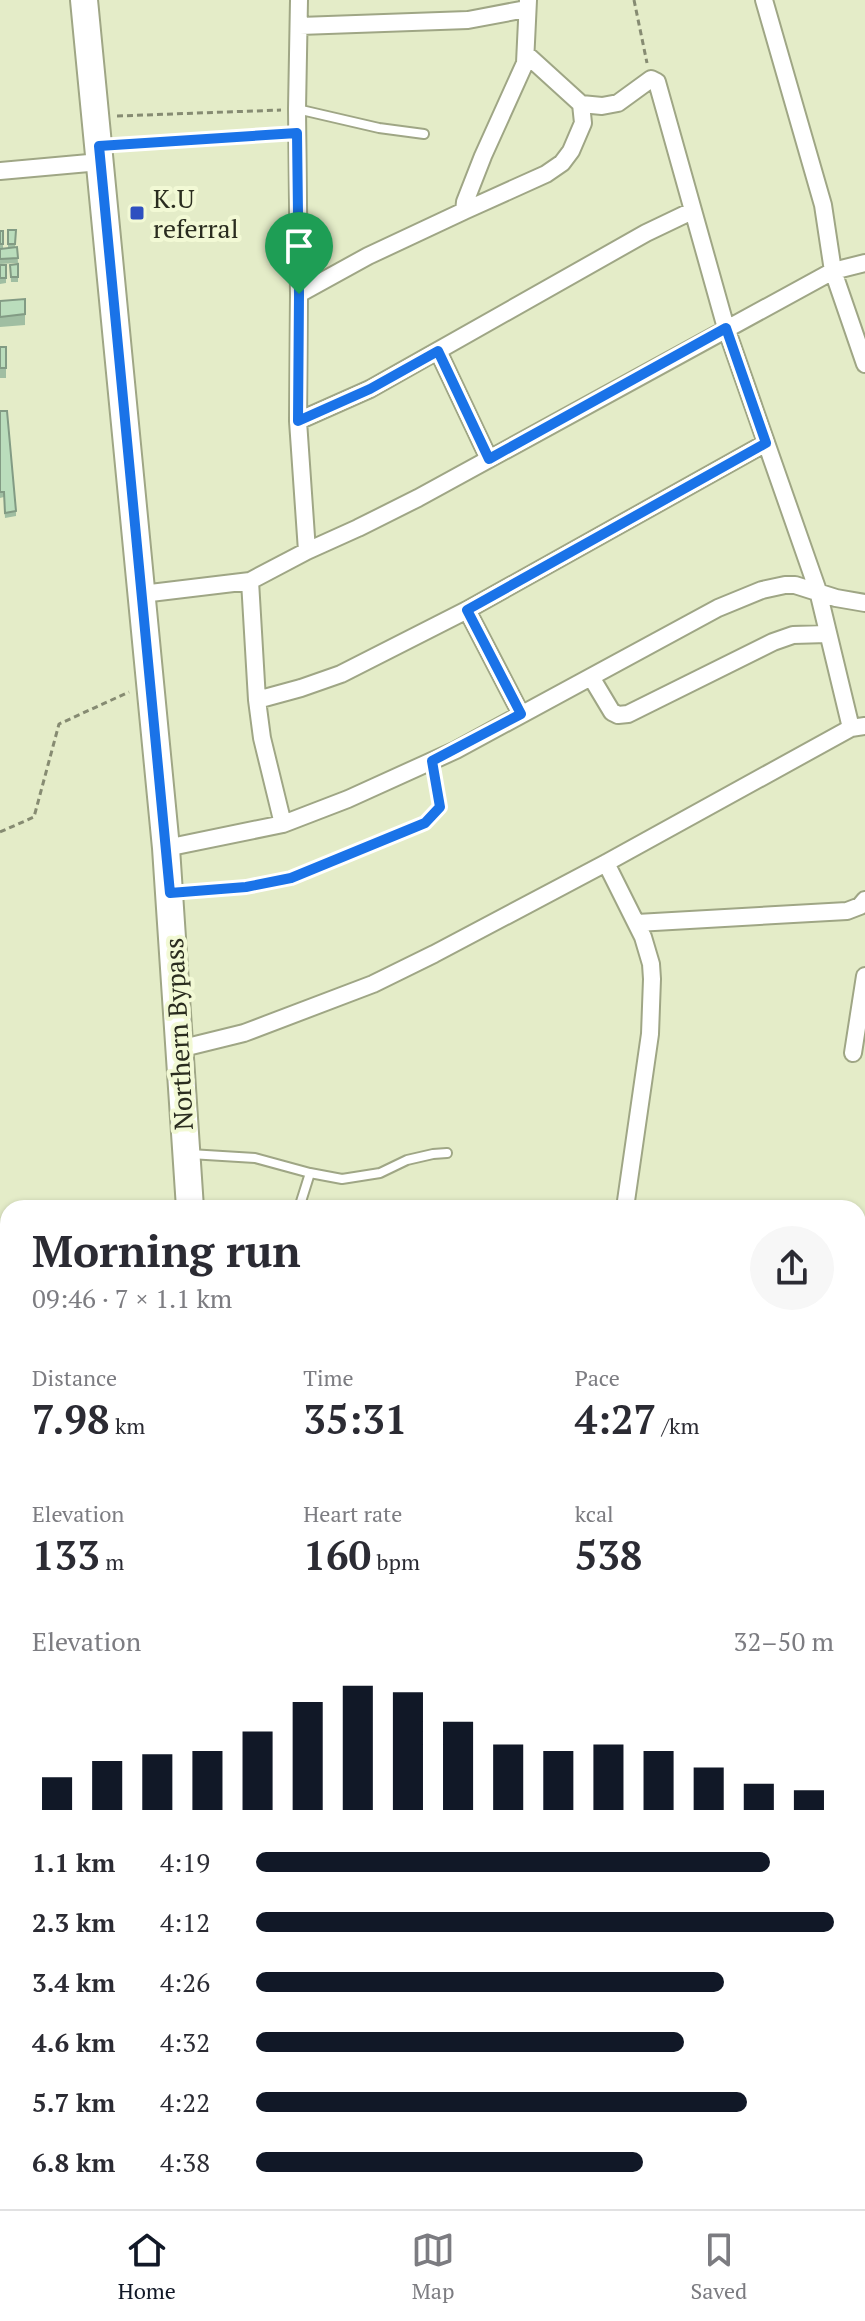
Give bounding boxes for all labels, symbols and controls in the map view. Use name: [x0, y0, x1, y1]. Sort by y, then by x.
place label: K.U referral: [153, 181, 239, 245]
marker: K.U referral: [128, 204, 146, 222]
pin: [265, 212, 333, 294]
icon: arrive: [277, 224, 321, 268]
street label: Northern Bypass: [156, 937, 200, 1131]
text: Morning run: [32, 1221, 301, 1280]
button: share: [750, 1226, 834, 1310]
text: 09:46 · 7 × 1.1 km: [32, 1281, 232, 1315]
text: Distance: [32, 1363, 117, 1392]
text: Time: [303, 1363, 354, 1392]
text: Pace: [575, 1363, 620, 1392]
text: 7.98: [32, 1392, 110, 1445]
text: 35:31: [303, 1392, 407, 1445]
text: 4:27: [575, 1392, 656, 1445]
text: km: [110, 1411, 145, 1440]
text: /km: [656, 1411, 699, 1440]
text: Elevation: [32, 1499, 124, 1528]
text: Heart rate: [303, 1499, 402, 1528]
text: kcal: [575, 1499, 614, 1528]
text: 133: [32, 1528, 100, 1581]
text: 160: [303, 1528, 371, 1581]
text: 538: [575, 1528, 642, 1581]
text: m: [100, 1547, 124, 1576]
text: bpm: [371, 1547, 420, 1576]
text: Elevation: [32, 1624, 141, 1658]
text: 32–50 m: [734, 1624, 834, 1658]
text: 1.1 km: [32, 1845, 115, 1879]
text: 4:19: [160, 1845, 210, 1879]
text: 2.3 km: [32, 1905, 115, 1939]
text: 4:12: [160, 1905, 210, 1939]
text: 3.4 km: [32, 1965, 115, 1999]
text: 4:26: [160, 1965, 210, 1999]
text: 4.6 km: [32, 2025, 115, 2059]
text: 4:32: [160, 2025, 210, 2059]
text: 5.7 km: [32, 2085, 115, 2119]
text: 4:22: [160, 2085, 210, 2119]
text: 6.8 km: [32, 2145, 115, 2179]
text: 4:38: [160, 2145, 210, 2179]
tab: Home: [118, 2228, 176, 2305]
tab: Map: [411, 2228, 455, 2305]
tab: Saved: [690, 2228, 747, 2305]

